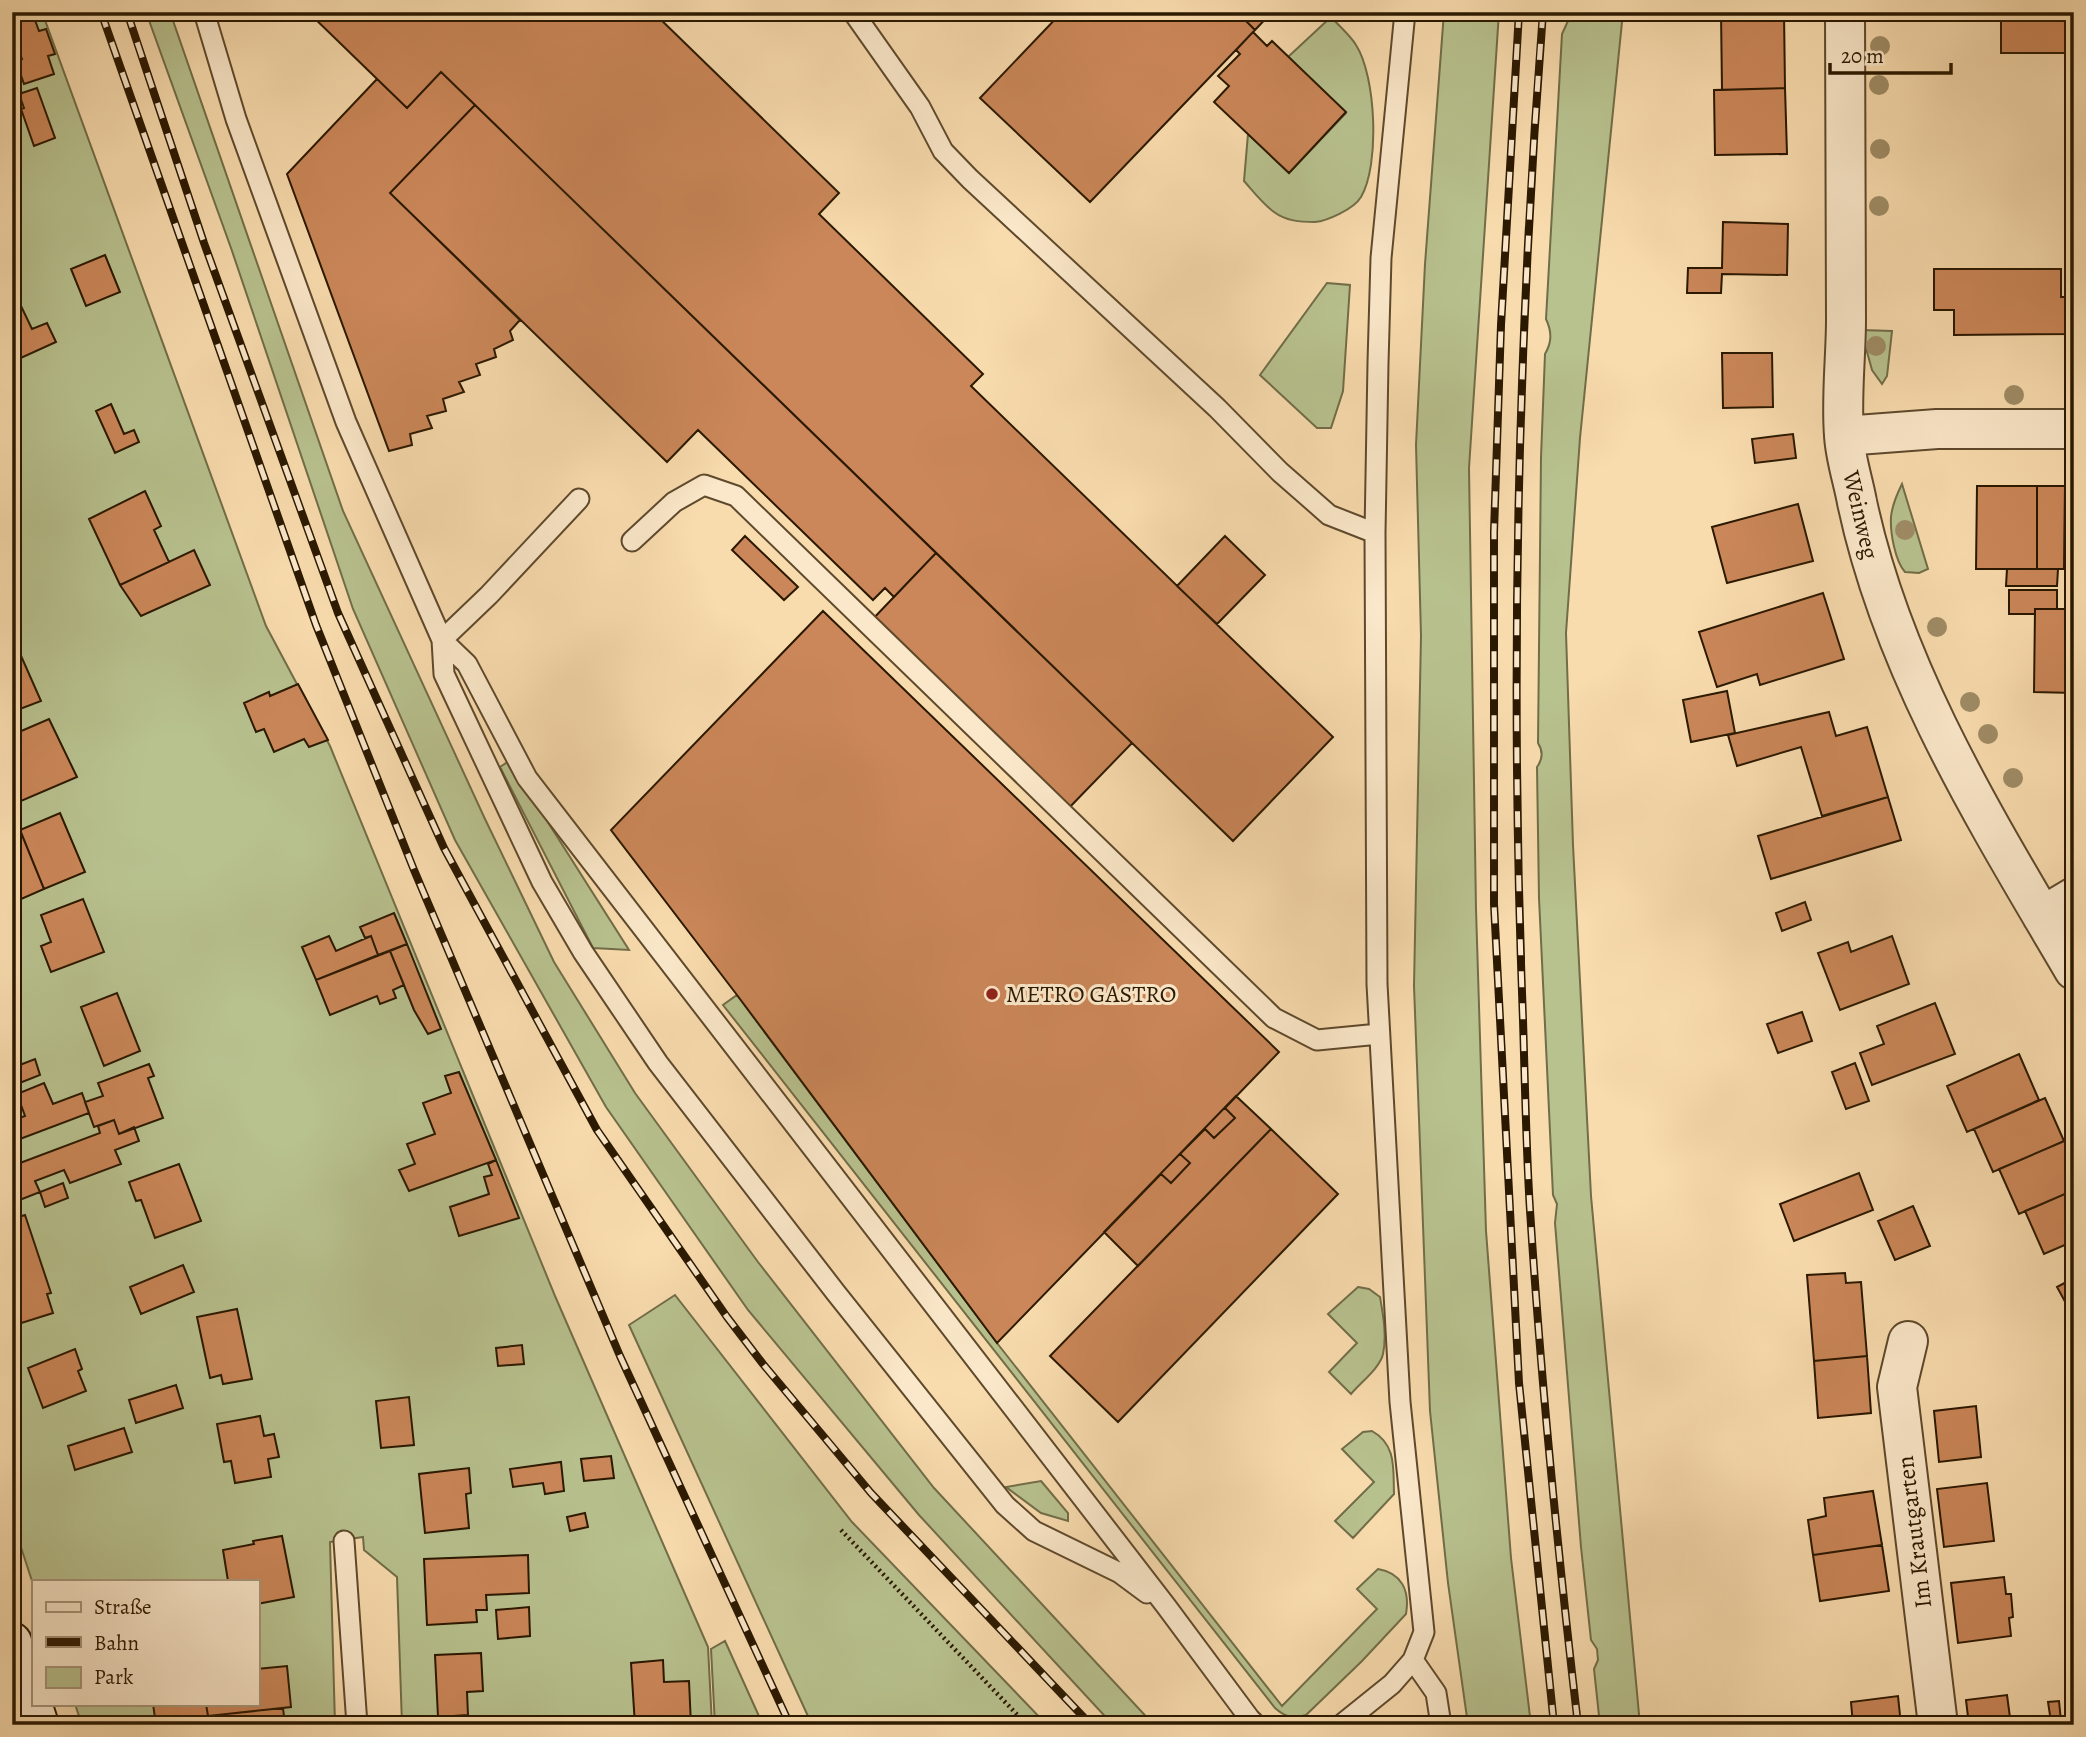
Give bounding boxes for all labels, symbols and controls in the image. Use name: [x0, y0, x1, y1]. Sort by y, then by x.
scale bar: [1830, 32, 1951, 76]
text: 20 m: [1841, 42, 1884, 70]
street label: Weinweg: [1835, 467, 1887, 562]
place label: METRO GASTRO: [1006, 978, 1176, 1010]
marker: METRO GASTRO: [984, 986, 1000, 1002]
street label: Im Krautgarten: [1889, 1454, 1939, 1610]
legend: [32, 1580, 259, 1706]
text: Straße: [94, 1593, 152, 1621]
text: Bahn: [94, 1629, 139, 1657]
text: Park: [94, 1663, 134, 1691]

